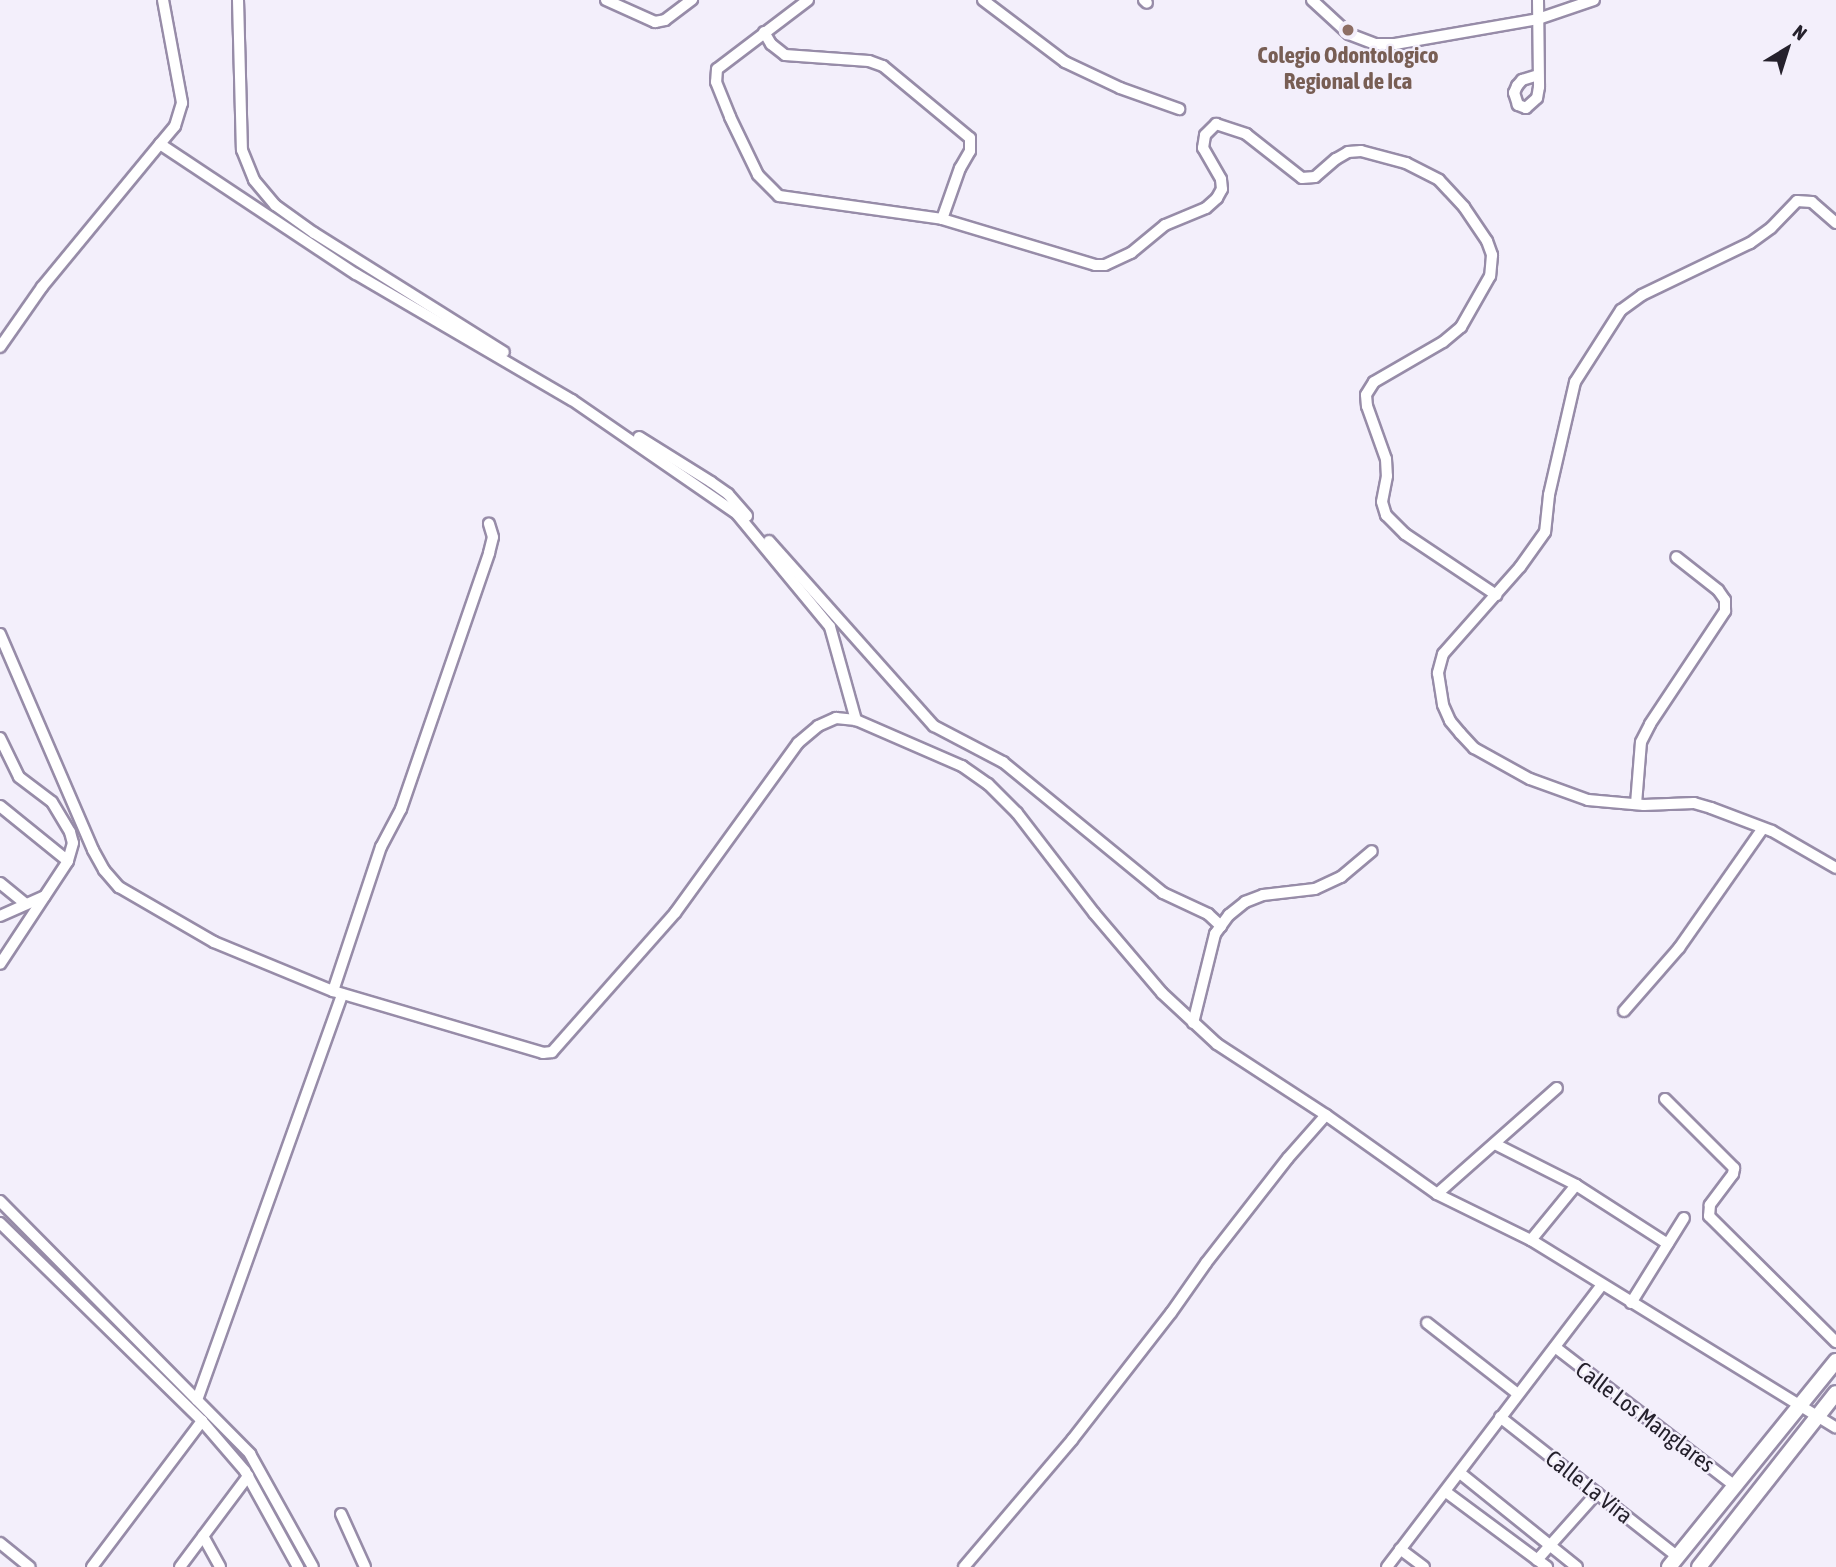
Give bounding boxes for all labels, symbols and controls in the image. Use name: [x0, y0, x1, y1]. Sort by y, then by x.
north arrow: [1752, 14, 1822, 84]
text: N: [1789, 20, 1811, 45]
marker: Colegio Odontologico Regional de Ica: [1340, 22, 1356, 38]
place label: Colegio Odontologico Regional de Ica: [1257, 41, 1439, 95]
street label: Calle Los Manglares: [1570, 1356, 1720, 1478]
street label: Calle La Vira: [1540, 1444, 1638, 1530]

